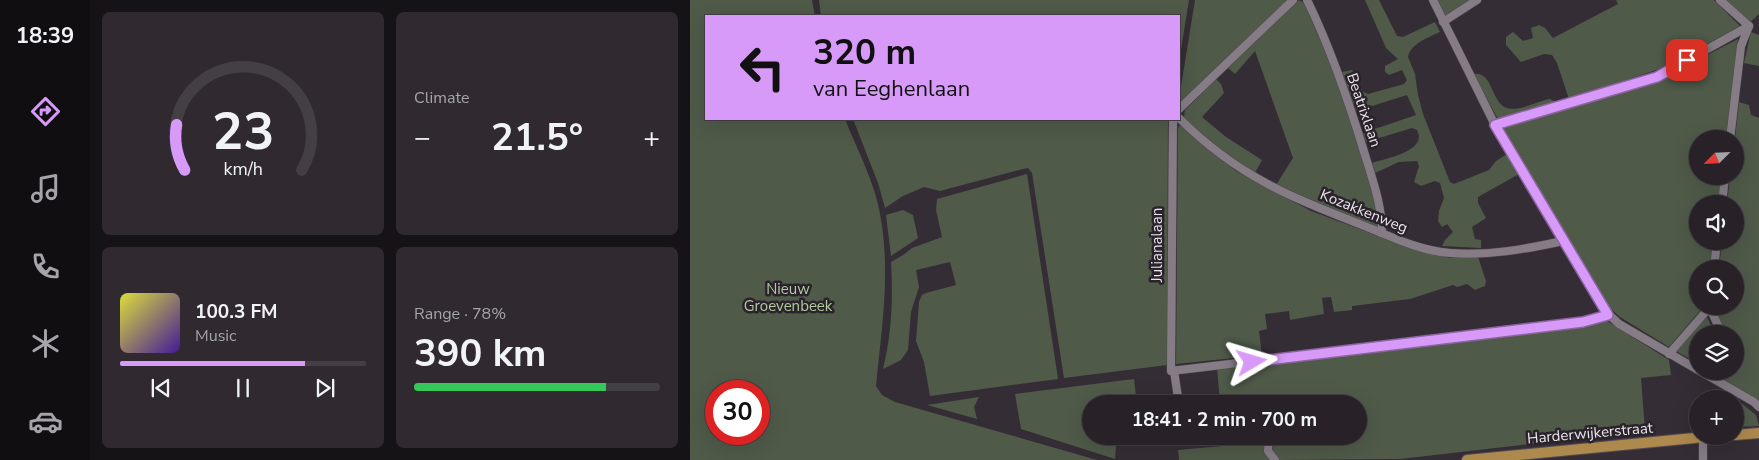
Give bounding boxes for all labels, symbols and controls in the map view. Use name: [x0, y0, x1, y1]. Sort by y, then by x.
text: 18:39: [16, 21, 74, 51]
text: 320 m: [813, 29, 916, 76]
icon: left: [730, 35, 795, 100]
pin: [1666, 39, 1708, 81]
icon: arrive: [1673, 46, 1701, 74]
street label: Beatrixlaan: [1342, 70, 1386, 150]
text: van Eeghenlaan: [813, 74, 970, 104]
text: Climate: [414, 87, 469, 109]
icon: directions: [28, 94, 63, 129]
text: 23: [212, 96, 274, 167]
text: 21.5°: [491, 112, 583, 163]
text: −: [414, 119, 431, 157]
text: +: [643, 119, 660, 157]
north arrow: [1689, 130, 1744, 185]
map controls: [1689, 130, 1744, 445]
text: km/h: [223, 157, 263, 181]
icon: music: [28, 171, 63, 206]
street label: Kozakkenweg: [1317, 184, 1411, 238]
button: sound: [1689, 195, 1744, 250]
street label: Julianalaan: [1147, 208, 1167, 283]
icon: phone: [28, 249, 63, 284]
button: search: [1689, 260, 1744, 315]
park label: Nieuw Groevenbeek: [744, 279, 833, 316]
text: 100.3 FM: [195, 299, 278, 325]
text: Range · 78%: [414, 303, 506, 325]
text: Music: [195, 325, 236, 347]
button: layers: [1689, 325, 1744, 380]
icon: climate: [28, 326, 63, 361]
text: 390 km: [414, 328, 546, 379]
position arrow: [1225, 335, 1277, 387]
icon: previous: [147, 374, 175, 402]
icon: pause: [229, 374, 257, 402]
icon: next: [311, 374, 339, 402]
speed limit sign: 30: [705, 380, 770, 445]
button: +: [1689, 390, 1744, 445]
icon: car: [28, 404, 63, 439]
text: 18:41 · 2 min · 700 m: [1132, 407, 1317, 433]
street label: Harderwijkerstraat: [1526, 417, 1654, 448]

